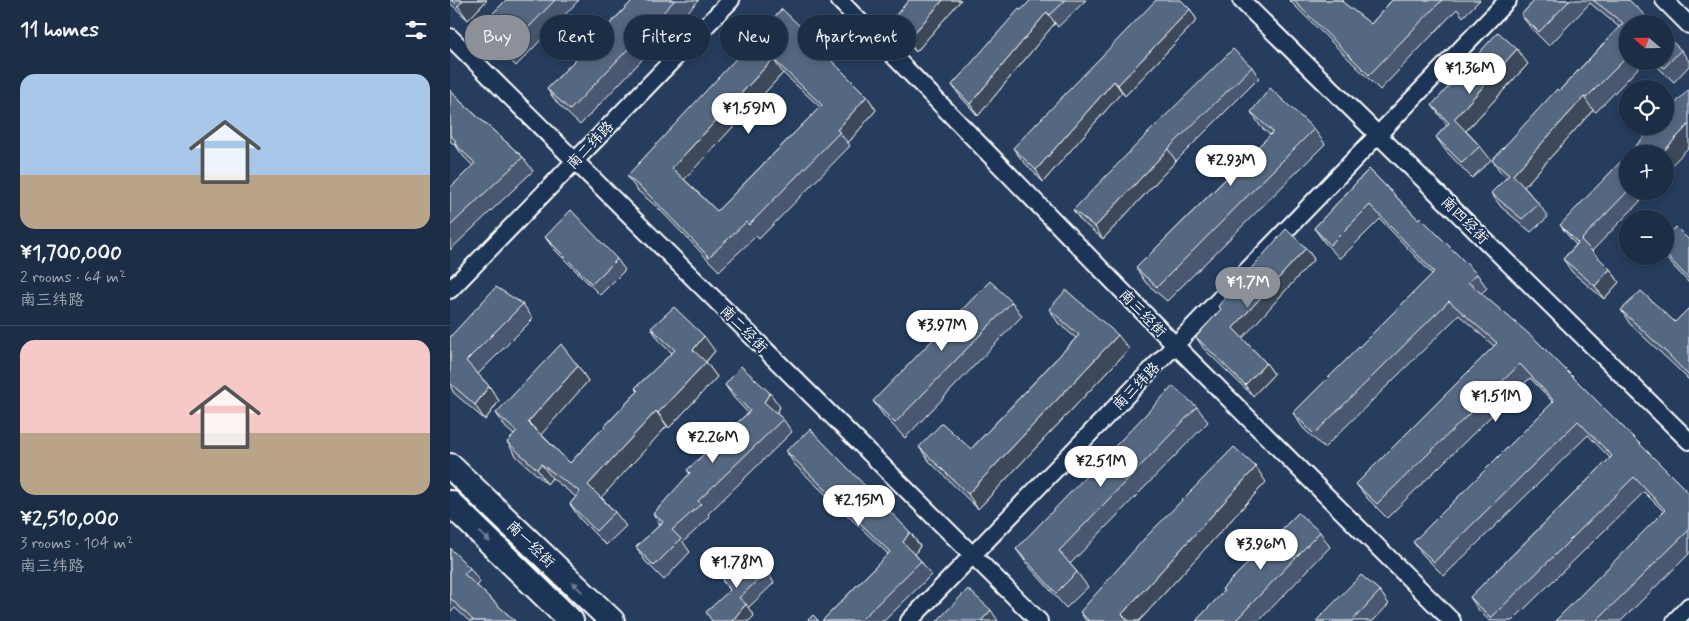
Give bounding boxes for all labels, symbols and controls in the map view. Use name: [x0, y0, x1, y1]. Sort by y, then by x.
chip: Buy: [465, 15, 530, 60]
chip: Rent: [540, 15, 614, 60]
chip: Filters: [624, 15, 710, 60]
chip: New: [720, 15, 788, 60]
chip: Apartment: [798, 15, 916, 60]
north arrow: [1619, 15, 1674, 70]
map controls: [1619, 15, 1674, 265]
text: 11 homes: [20, 16, 99, 44]
icon: filters: [402, 16, 430, 44]
pin: ¥1.36M: [1429, 52, 1511, 95]
text: ¥1.36M: [1445, 58, 1495, 79]
button: locate: [1619, 80, 1674, 135]
pin: ¥1.59M: [708, 92, 790, 135]
text: ¥1.59M: [723, 98, 775, 119]
icon: home: [180, 107, 270, 197]
street label: 南二纬路: [563, 117, 619, 174]
pin: ¥2.93M: [1190, 144, 1272, 187]
button: +: [1619, 145, 1674, 200]
text: ¥2.93M: [1206, 150, 1256, 171]
street label: 南四经街: [1436, 192, 1493, 249]
button: −: [1619, 210, 1674, 265]
text: ¥1,700,000: [20, 239, 122, 267]
pin: ¥1.7M: [1213, 266, 1283, 309]
text: 2 rooms · 64 m²: [20, 267, 126, 288]
text: ¥1.7M: [1226, 272, 1270, 293]
street label: 南三经街: [1114, 285, 1170, 342]
text: 南三纬路: [20, 290, 84, 311]
street label: 南二经街: [715, 301, 772, 358]
pin: ¥3.97M: [901, 310, 983, 352]
text: ¥3.97M: [917, 315, 967, 336]
street label: 南三纬路: [1109, 358, 1165, 415]
icon: home: [180, 372, 270, 462]
pin: ¥1.51M: [1455, 380, 1537, 423]
text: ¥1.51M: [1471, 386, 1521, 407]
pin: ¥2.26M: [672, 422, 754, 464]
text: ¥2.26M: [687, 427, 739, 448]
pin: ¥2.51M: [1060, 446, 1142, 488]
text: ¥2.51M: [1076, 451, 1126, 472]
pin: ¥2.15M: [818, 484, 900, 527]
text: ¥2.15M: [834, 490, 884, 511]
text: ¥2,510,000: [20, 505, 119, 533]
street label: 南一经街: [502, 517, 559, 573]
pin: ¥3.96M: [1220, 528, 1302, 571]
one-way arrow: [479, 531, 491, 543]
text: 3 rooms · 104 m²: [20, 533, 133, 554]
text: ¥3.96M: [1236, 534, 1286, 555]
pin: ¥1.78M: [696, 546, 778, 589]
text: ¥1.78M: [711, 552, 763, 573]
text: 南三纬路: [20, 556, 84, 577]
one-way arrow: [571, 581, 583, 593]

